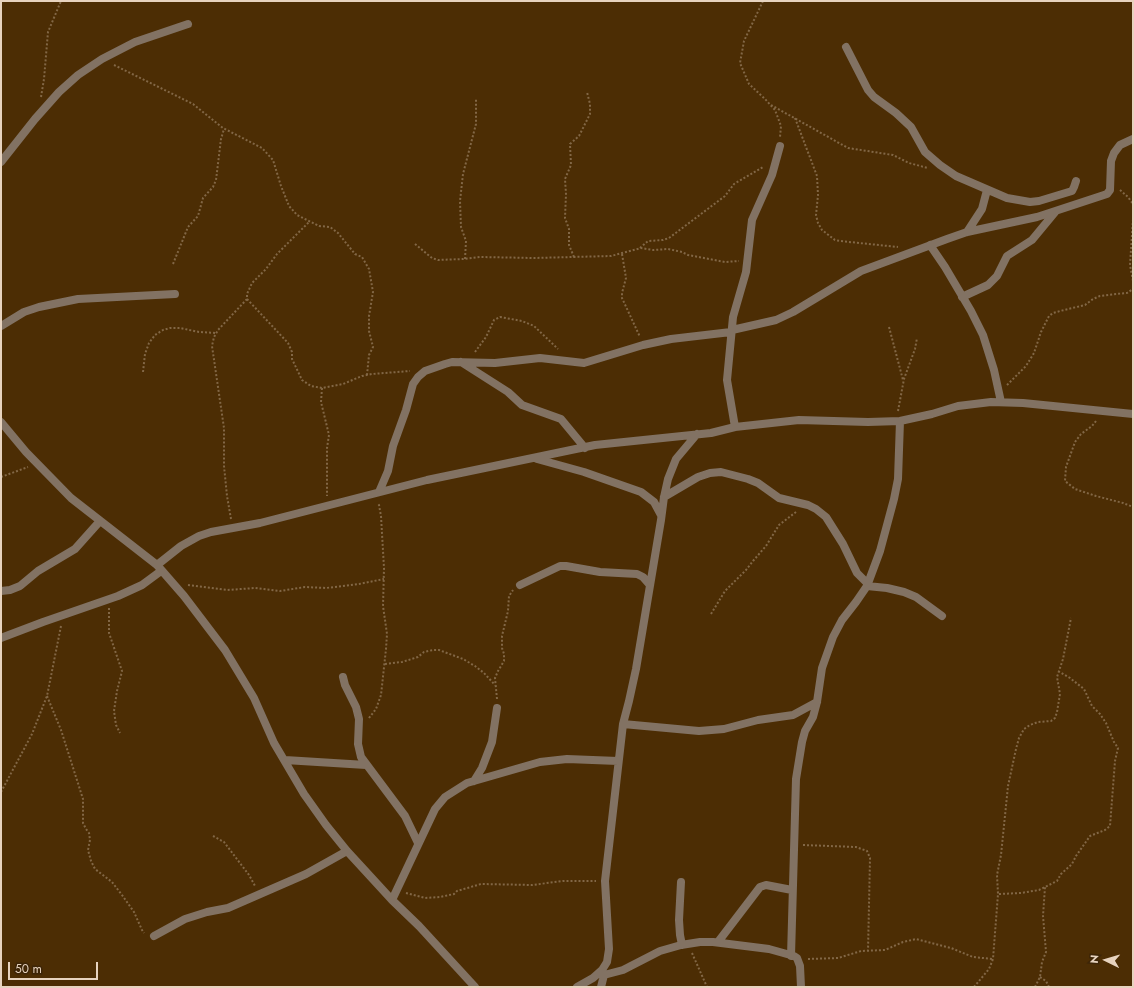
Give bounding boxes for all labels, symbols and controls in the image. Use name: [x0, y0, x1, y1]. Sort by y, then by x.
north arrow: [1086, 940, 1126, 980]
scale bar: [10, 954, 100, 980]
text: N: [1086, 954, 1102, 964]
text: 50 m: [15, 960, 42, 978]

